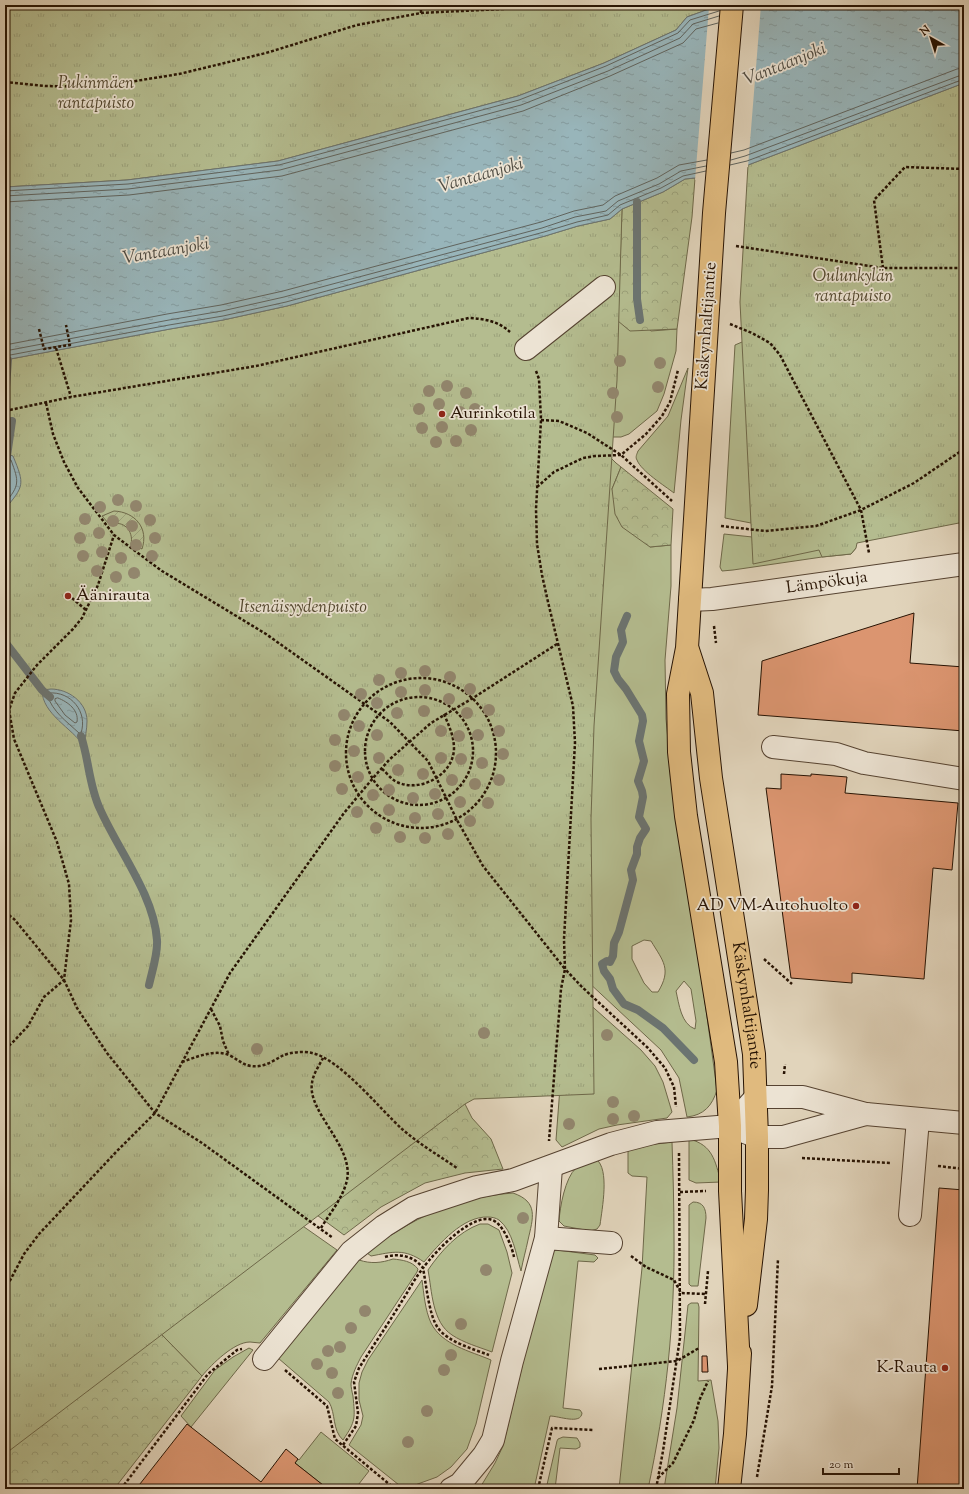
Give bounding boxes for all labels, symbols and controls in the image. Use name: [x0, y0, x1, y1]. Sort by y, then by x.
north arrow: [911, 18, 951, 58]
text: N: [916, 22, 934, 41]
water label: Vantaanjoki: [740, 37, 830, 93]
park label: Pukinmäen rantapuisto: [58, 72, 134, 116]
water label: Vantaanjoki: [435, 151, 527, 201]
water label: Vantaanjoki: [121, 232, 211, 272]
street label: Käskynhaltijantie: [691, 261, 723, 391]
park label: Oulunkylän rantapuisto: [812, 265, 894, 309]
place label: Aurinkotila: [450, 402, 536, 426]
marker: Aurinkotila: [437, 409, 447, 419]
street label: Lämpökuja: [785, 565, 869, 601]
place label: Äänirauta: [76, 584, 150, 608]
marker: Äänirauta: [63, 591, 73, 601]
park label: Itsenäisyydenpuisto: [239, 596, 367, 620]
place label: AD VM-Autohuolto: [697, 894, 848, 918]
marker: AD VM-Autohuolto: [851, 901, 861, 911]
street label: Käskynhaltijantie: [725, 940, 767, 1070]
place label: K-Rauta: [876, 1356, 937, 1380]
marker: K-Rauta: [940, 1363, 950, 1373]
scale bar: [823, 1450, 899, 1476]
text: 20 m: [829, 1456, 854, 1474]

